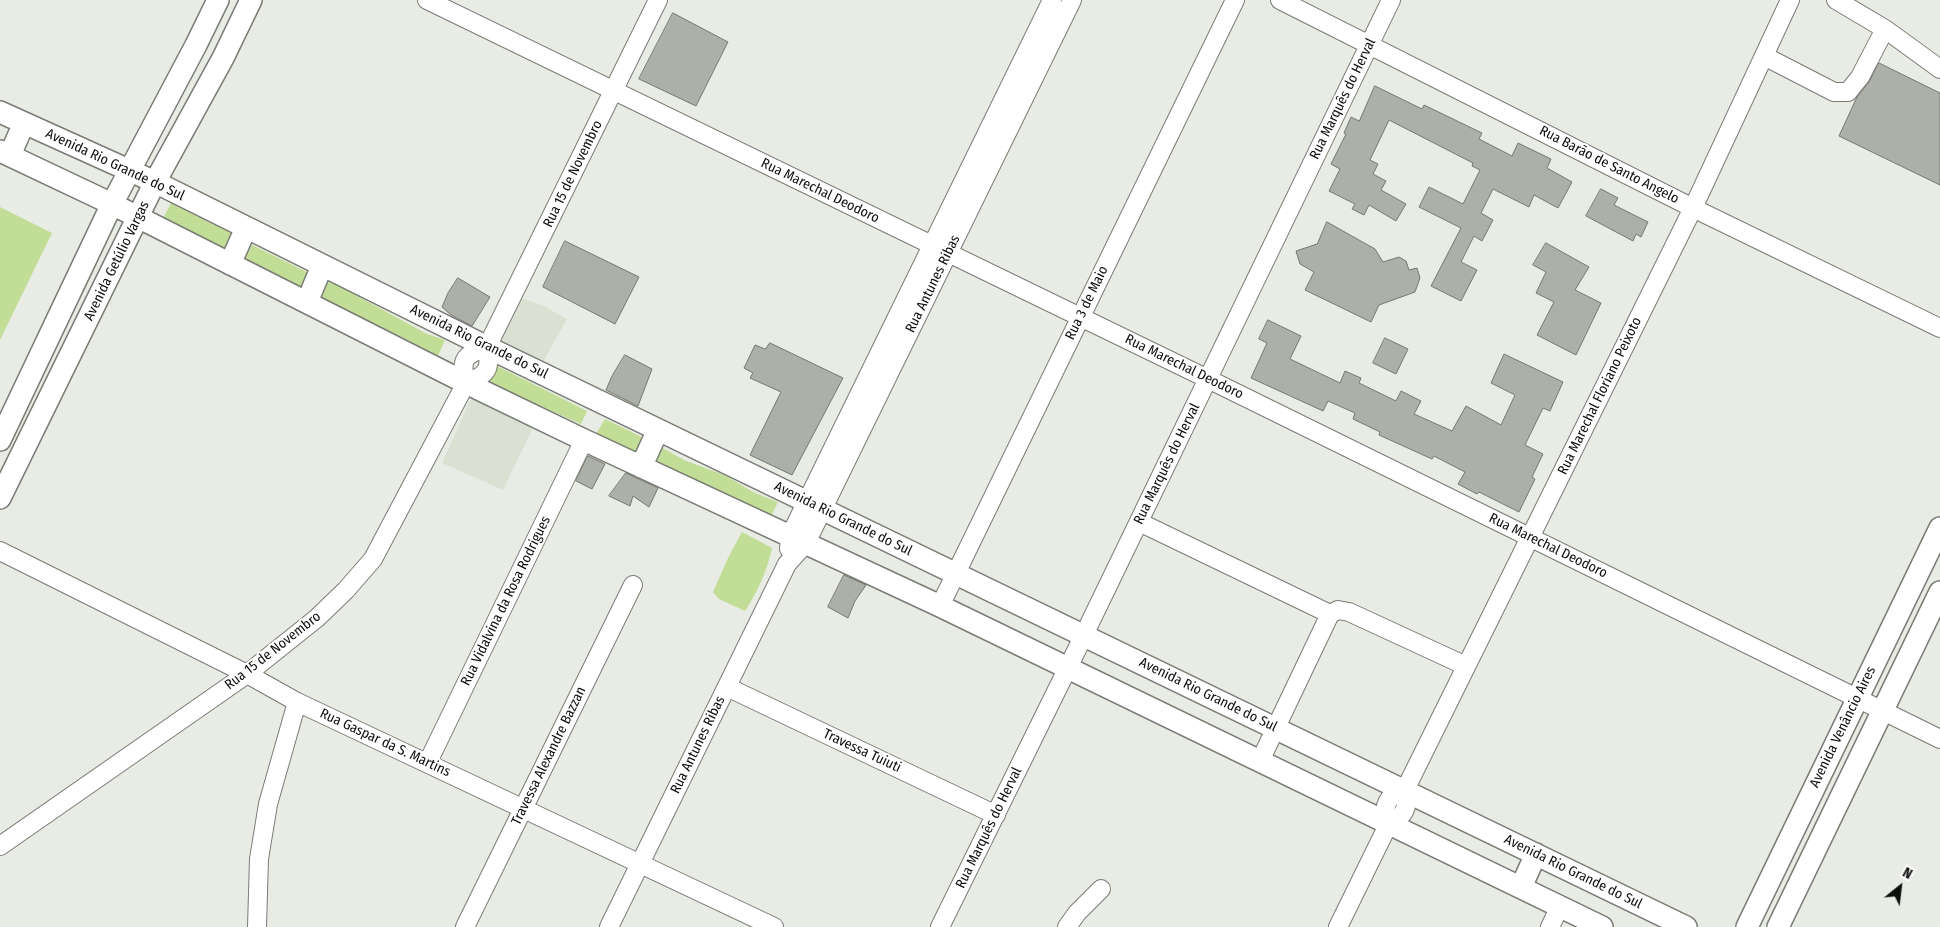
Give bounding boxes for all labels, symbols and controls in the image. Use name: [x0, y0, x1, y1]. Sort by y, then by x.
street label: Rua Marquês do Herval: [1306, 36, 1380, 162]
street label: Rua 15 de Novembro: [540, 118, 606, 230]
street label: Rua Barão de Santo Angelo: [1536, 122, 1682, 208]
street label: Avenida Rio Grande do Sul: [43, 125, 187, 205]
street label: Rua Marechal Deodoro: [758, 155, 882, 227]
street label: Avenida Getúlio Vargas: [81, 198, 153, 324]
street label: Rua Antunes Ribas: [902, 232, 964, 336]
street label: Rua 3 de Maio: [1062, 263, 1112, 343]
street label: Avenida Rio Grande do Sul: [407, 301, 551, 383]
street label: Rua Marechal Floriano Peixoto: [1555, 315, 1645, 477]
street label: Rua Marechal Deodoro: [1122, 331, 1246, 403]
street label: Rua Marquês do Herval: [1130, 401, 1204, 527]
street label: Avenida Rio Grande do Sul: [771, 478, 915, 560]
street label: Rua Marechal Deodoro: [1486, 510, 1610, 582]
street label: Rua Vidalvina da Rosa Rodrigues: [458, 513, 554, 689]
street label: Rua 15 de Novembro: [222, 608, 324, 694]
street label: Avenida Rio Grande do Sul: [1136, 654, 1280, 736]
street label: Avenida Venâncio Aires: [1806, 664, 1880, 790]
street label: Travessa Alexandre Bazzan: [508, 684, 590, 828]
street label: Rua Antunes Ribas: [667, 693, 729, 797]
street label: Rua Gaspar da S. Martins: [317, 705, 453, 781]
street label: Travessa Tuiuti: [820, 726, 904, 776]
street label: Rua Marquês do Herval: [952, 765, 1026, 891]
street label: Avenida Rio Grande do Sul: [1501, 831, 1645, 913]
north arrow: [1875, 862, 1925, 912]
text: N: [1900, 864, 1915, 883]

